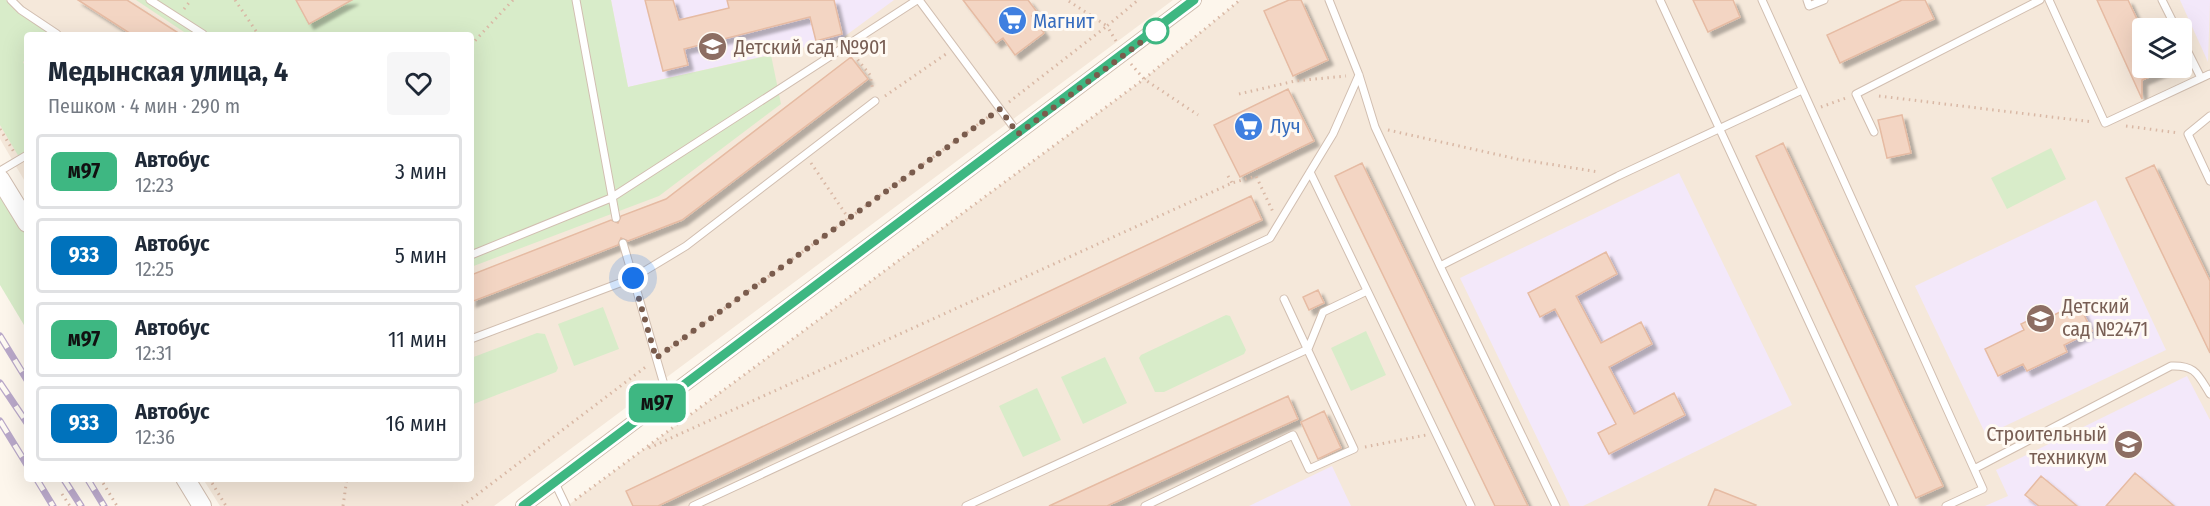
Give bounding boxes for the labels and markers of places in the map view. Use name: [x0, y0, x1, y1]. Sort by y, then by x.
supermarket icon: Магнит: [996, 5, 1028, 37]
place label: Магнит: [1033, 9, 1095, 33]
unlabelled marker: [1143, 18, 1169, 44]
school or university icon: Детский сад №901: [697, 31, 729, 63]
place label: Детский сад №901: [733, 35, 887, 59]
supermarket icon: Луч: [1233, 110, 1265, 142]
place label: Луч: [1270, 114, 1301, 138]
place label: Детский сад №2471: [2061, 294, 2148, 341]
school or university icon: Детский сад №2471: [2025, 302, 2057, 334]
place label: Строительный техникум: [1986, 422, 2107, 469]
school or university icon: Строительный техникум: [2112, 429, 2144, 461]

